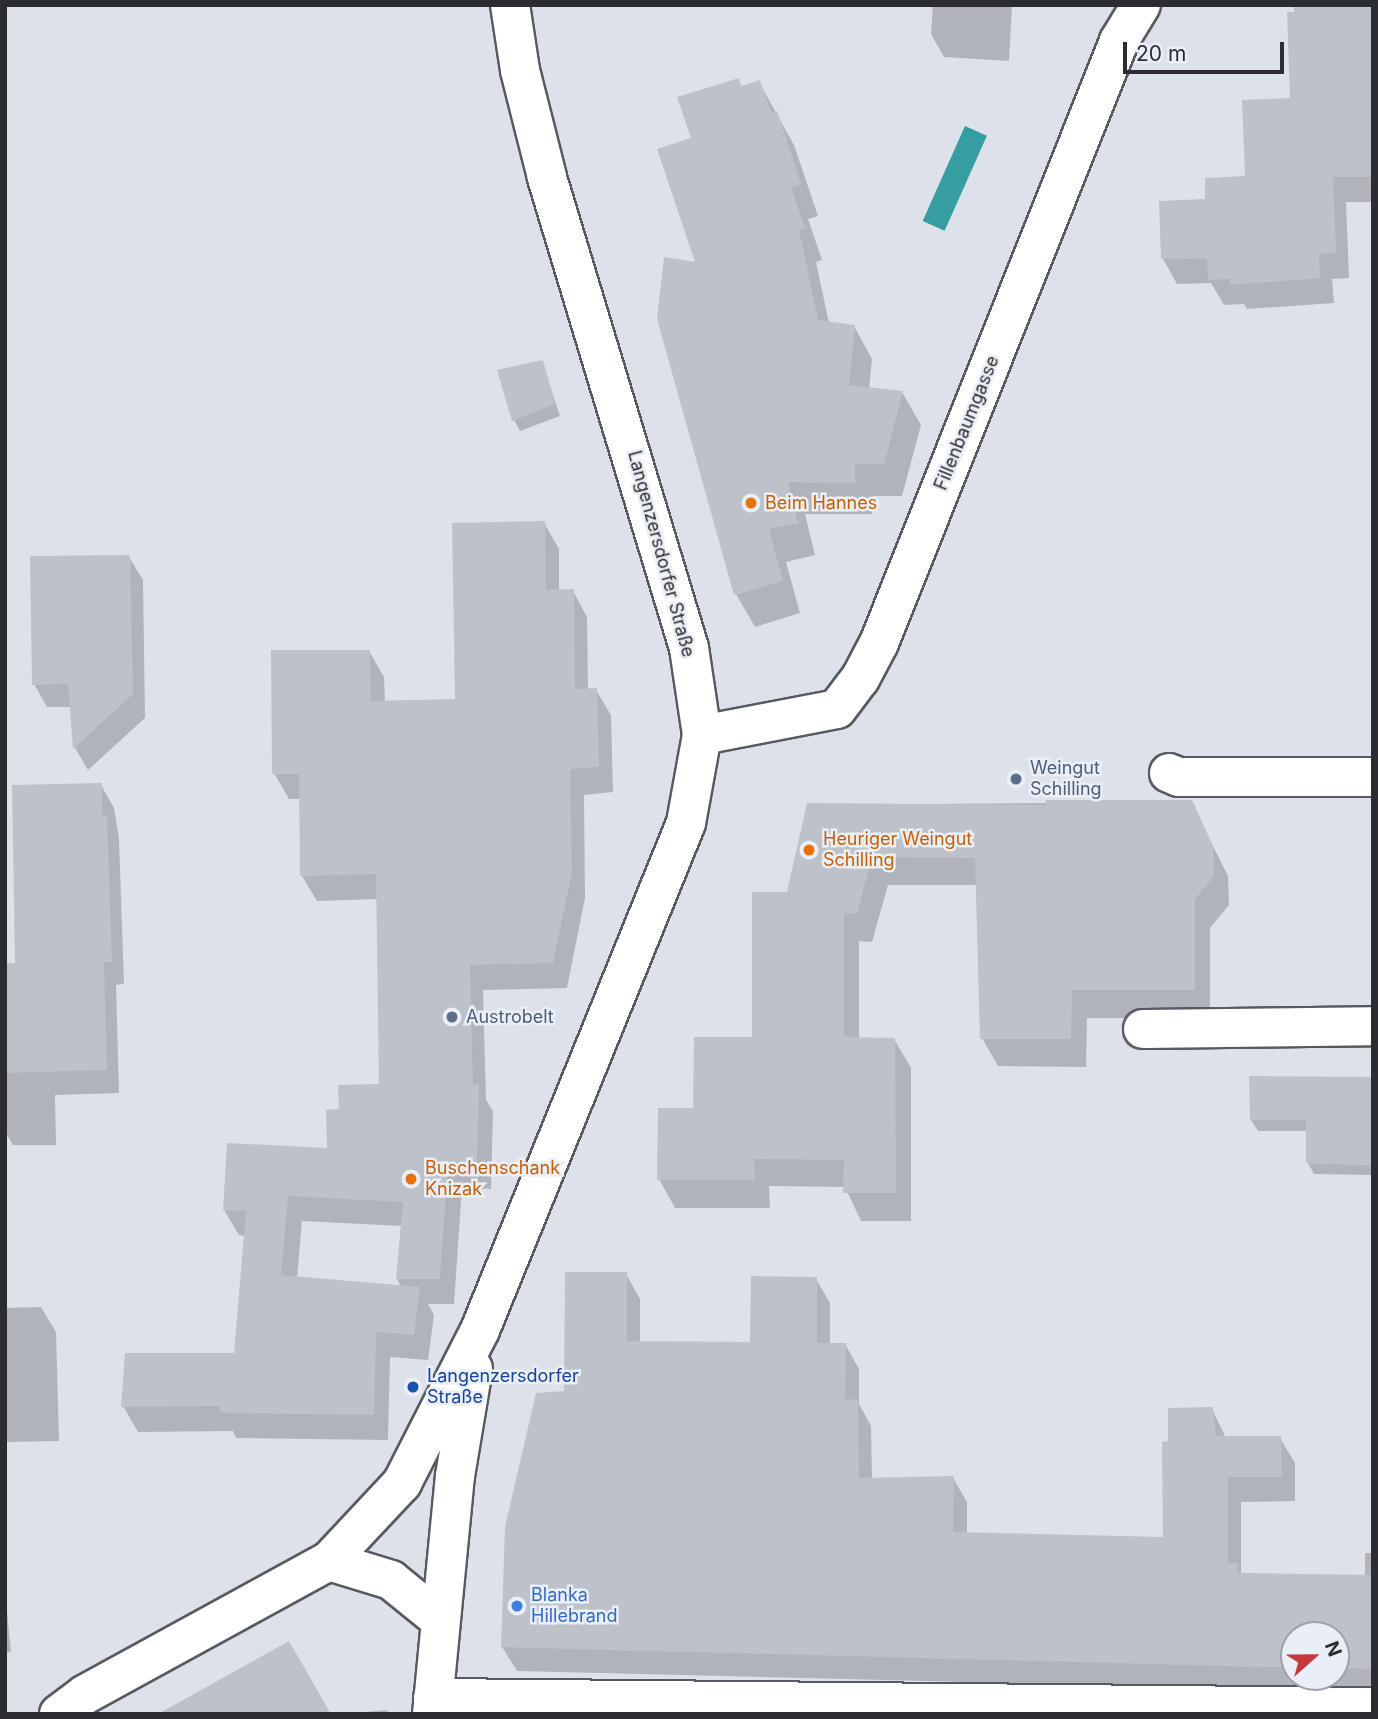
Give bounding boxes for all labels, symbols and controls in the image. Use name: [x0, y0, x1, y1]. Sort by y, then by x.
scale bar: [1126, 28, 1287, 72]
text: 20 m: [1136, 41, 1186, 66]
street label: Fillenbaumgasse: [930, 353, 1004, 493]
street label: Langenzersdorfer Straße: [623, 448, 699, 660]
place label: Beim Hannes: [765, 492, 877, 514]
marker: Beim Hannes: [743, 495, 759, 511]
place label: Weingut Schilling: [1030, 758, 1102, 800]
marker: Weingut Schilling: [1008, 771, 1024, 787]
place label: Heuriger Weingut Schilling: [823, 829, 972, 872]
marker: Heuriger Weingut Schilling: [801, 842, 817, 858]
place label: Austrobelt: [466, 1006, 554, 1028]
marker: Austrobelt: [444, 1009, 460, 1025]
place label: Buschenschank Knizak: [425, 1158, 560, 1200]
marker: Buschenschank Knizak: [403, 1171, 419, 1187]
place label: Langenzersdorfer Straße: [427, 1366, 579, 1408]
marker: Langenzersdorfer Straße: [405, 1379, 421, 1395]
place label: Blanka Hillebrand: [531, 1585, 618, 1628]
marker: Blanka Hillebrand: [509, 1598, 525, 1614]
north arrow: [1280, 1621, 1350, 1691]
text: N: [1320, 1638, 1347, 1660]

